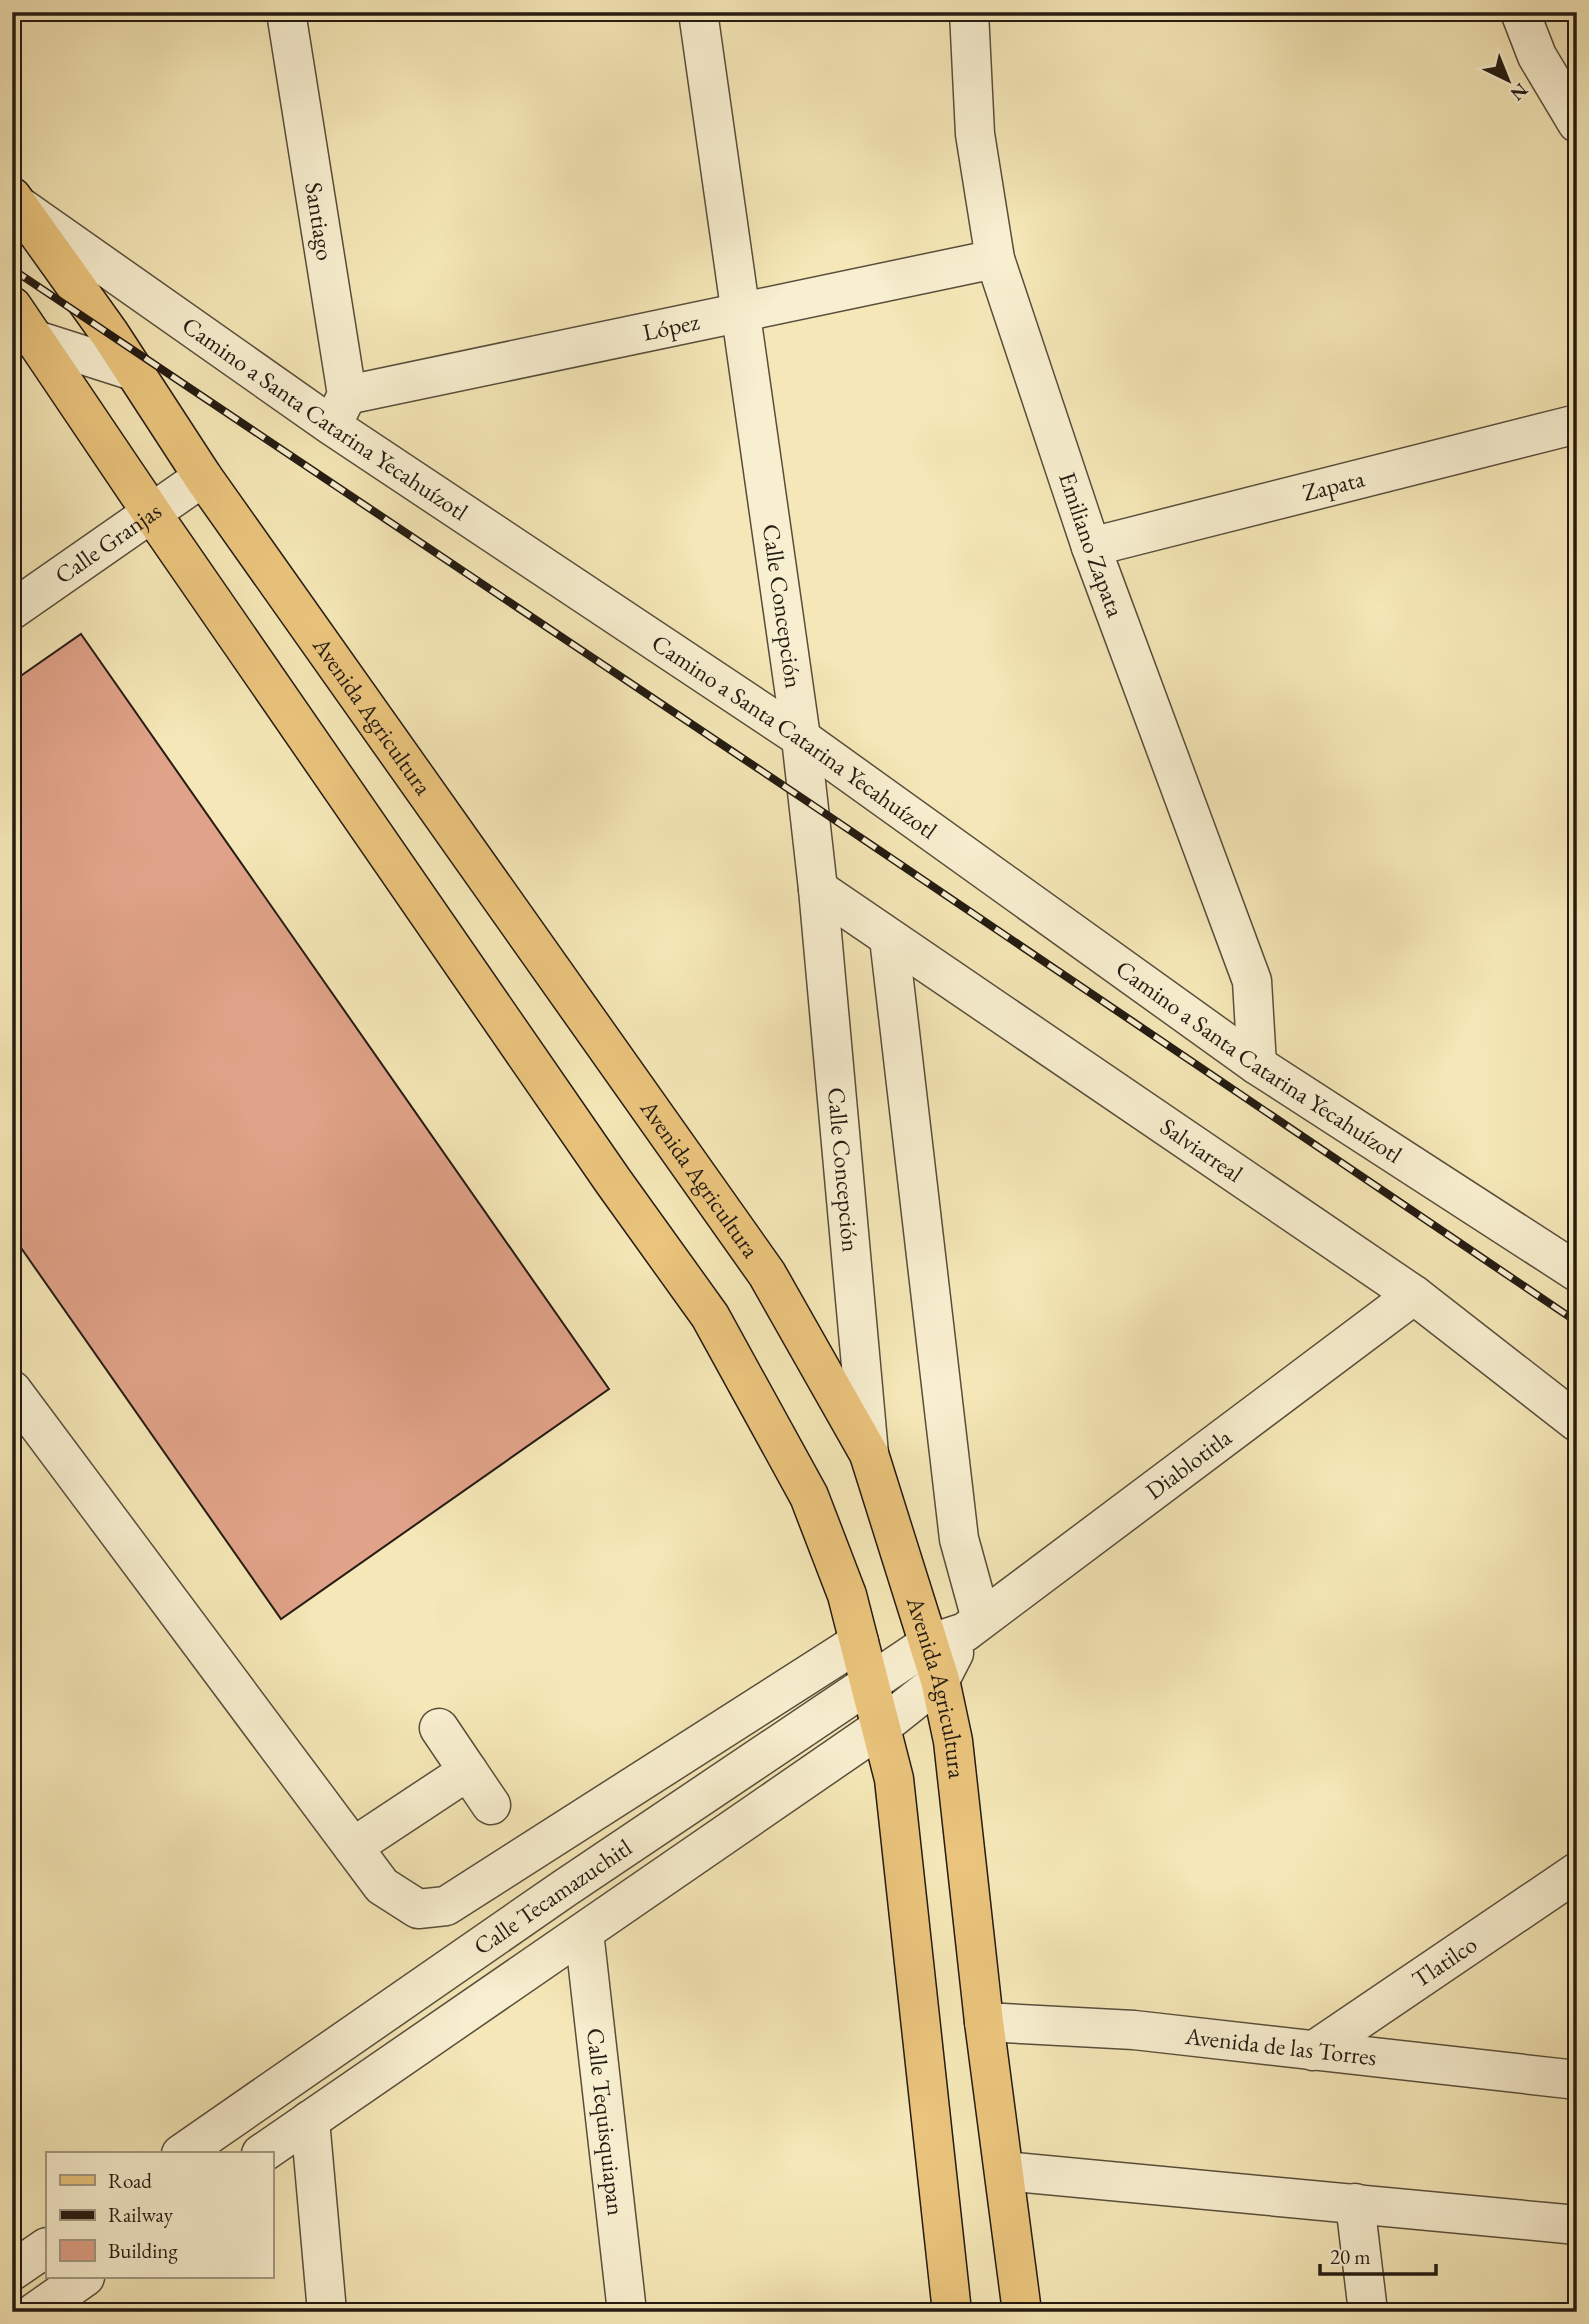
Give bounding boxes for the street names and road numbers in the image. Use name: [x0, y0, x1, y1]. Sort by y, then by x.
street label: Santiago: [298, 180, 341, 263]
street label: López: [640, 306, 702, 348]
street label: Camino a Santa Catarina Yecahuízotl: [176, 309, 474, 527]
street label: Zapata: [1299, 462, 1368, 508]
street label: Emiliano Zapata: [1052, 468, 1132, 621]
street label: Calle Granjas: [48, 495, 167, 591]
street label: Calle Concepción: [756, 522, 810, 690]
street label: Camino a Santa Catarina Yecahuízotl: [646, 627, 944, 846]
street label: Avenida Agricultura: [306, 630, 439, 801]
street label: Camino a Santa Catarina Yecahuízotl: [1110, 953, 1408, 1170]
street label: Calle Concepción: [821, 1086, 867, 1254]
street label: Avenida Agricultura: [633, 1093, 767, 1264]
street label: Salviarreal: [1154, 1111, 1249, 1189]
street label: Diablotitla: [1139, 1421, 1238, 1506]
street label: Avenida Agricultura: [900, 1592, 973, 1780]
street label: Calle Tecamazuchitl: [467, 1831, 638, 1962]
street label: Tlatilco: [1406, 1928, 1483, 1994]
street label: Avenida de las Torres: [1183, 2020, 1378, 2072]
street label: Calle Tequisquiapan: [580, 2026, 632, 2218]

